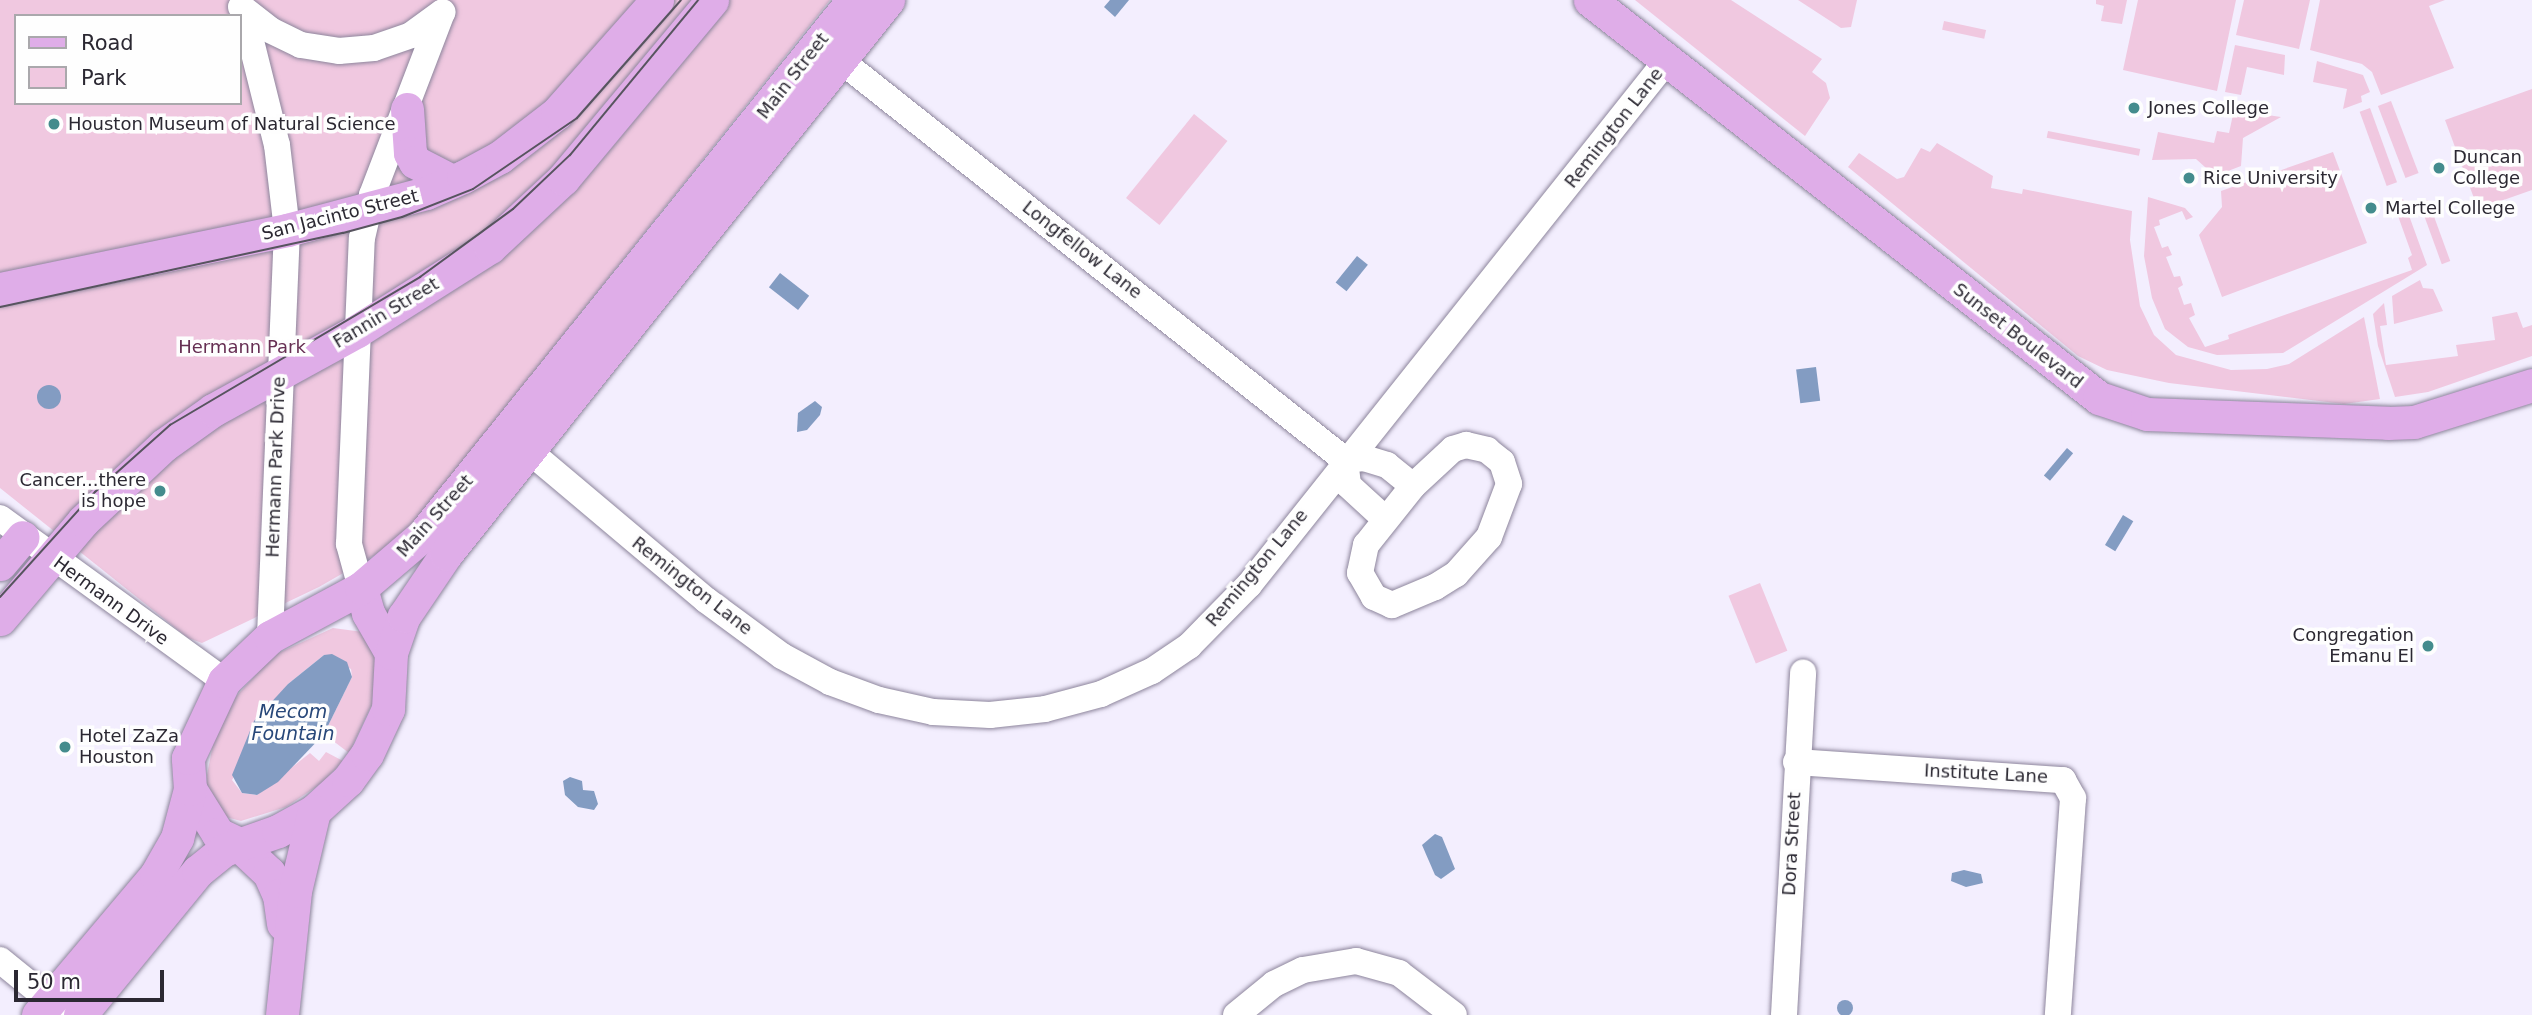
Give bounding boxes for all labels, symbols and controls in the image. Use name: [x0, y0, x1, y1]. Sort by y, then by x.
legend: [14, 14, 242, 105]
street label: Main Street: [753, 29, 833, 123]
text: Road: [81, 31, 134, 55]
street label: Remington Lane: [1560, 63, 1668, 193]
text: Park: [81, 66, 126, 90]
place label: Jones College: [2148, 97, 2269, 119]
marker: Jones College: [2126, 100, 2142, 116]
place label: Houston Museum of Natural Science: [68, 113, 396, 135]
marker: Houston Museum of Natural Science: [46, 116, 62, 132]
place label: Duncan College: [2453, 147, 2522, 190]
marker: Duncan College: [2431, 160, 2447, 176]
place label: Rice University: [2203, 167, 2338, 189]
marker: Rice University: [2181, 170, 2197, 186]
street label: San Jacinto Street: [259, 185, 421, 245]
street label: Longfellow Lane: [1018, 197, 1146, 303]
place label: Martel College: [2385, 197, 2515, 219]
marker: Martel College: [2363, 200, 2379, 216]
street label: Fannin Street: [329, 273, 443, 353]
street label: Sunset Boulevard: [1949, 279, 2087, 393]
park label: Hermann Park: [178, 336, 306, 358]
street label: Hermann Park Drive: [262, 376, 290, 558]
place label: Cancer...there is hope: [19, 470, 146, 512]
street label: Main Street: [392, 470, 478, 562]
marker: Cancer...there is hope: [152, 483, 168, 499]
street label: Remington Lane: [1202, 505, 1312, 631]
street label: Remington Lane: [627, 532, 757, 640]
street label: Hermann Drive: [49, 552, 173, 650]
place label: Congregation Emanu El: [2293, 625, 2414, 668]
marker: Congregation Emanu El: [2420, 638, 2436, 654]
water label: Mecom Fountain: [251, 701, 335, 745]
place label: Hotel ZaZa Houston: [79, 726, 179, 768]
marker: Hotel ZaZa Houston: [57, 739, 73, 755]
street label: Institute Lane: [1924, 760, 2048, 788]
street label: Dora Street: [1779, 792, 1805, 896]
scale bar: [18, 956, 168, 1000]
text: 50 m: [27, 970, 81, 994]

